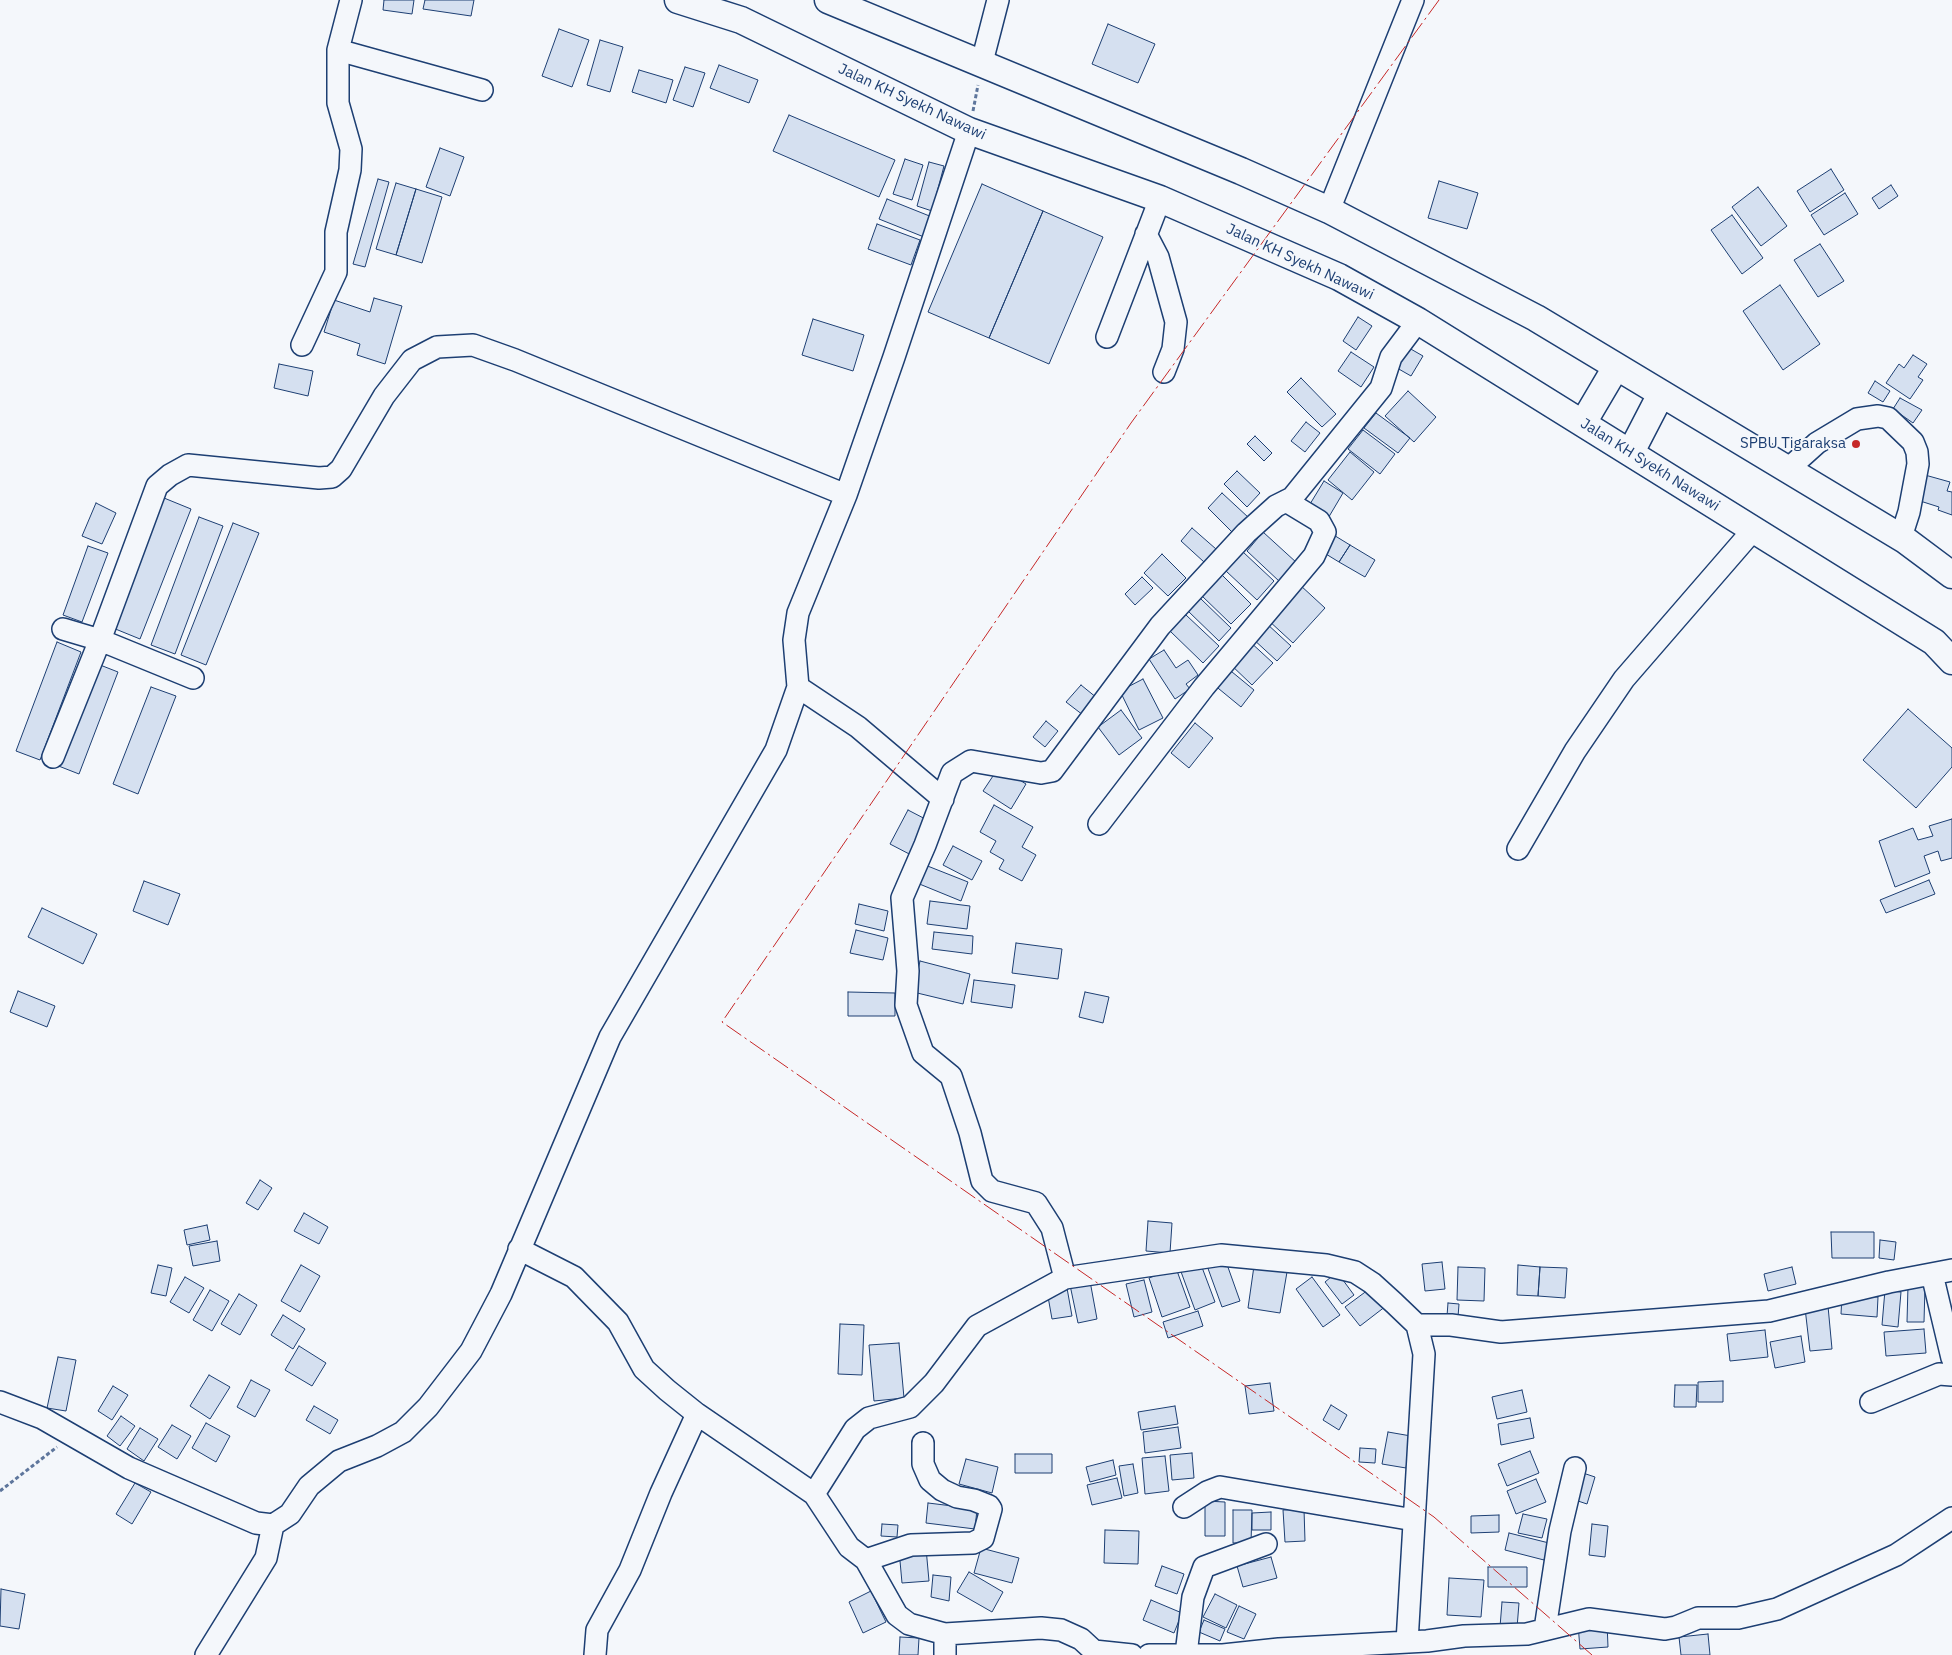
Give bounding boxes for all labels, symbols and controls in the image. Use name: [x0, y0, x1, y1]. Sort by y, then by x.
street label: Jalan KH Syekh Nawawi: [835, 60, 989, 144]
street label: Jalan KH Syekh Nawawi: [1223, 220, 1377, 304]
street label: Jalan KH Syekh Nawawi: [1577, 415, 1723, 515]
place label: SPBU Tigaraksa: [1740, 435, 1846, 453]
marker: SPBU Tigaraksa: [1850, 438, 1862, 450]

